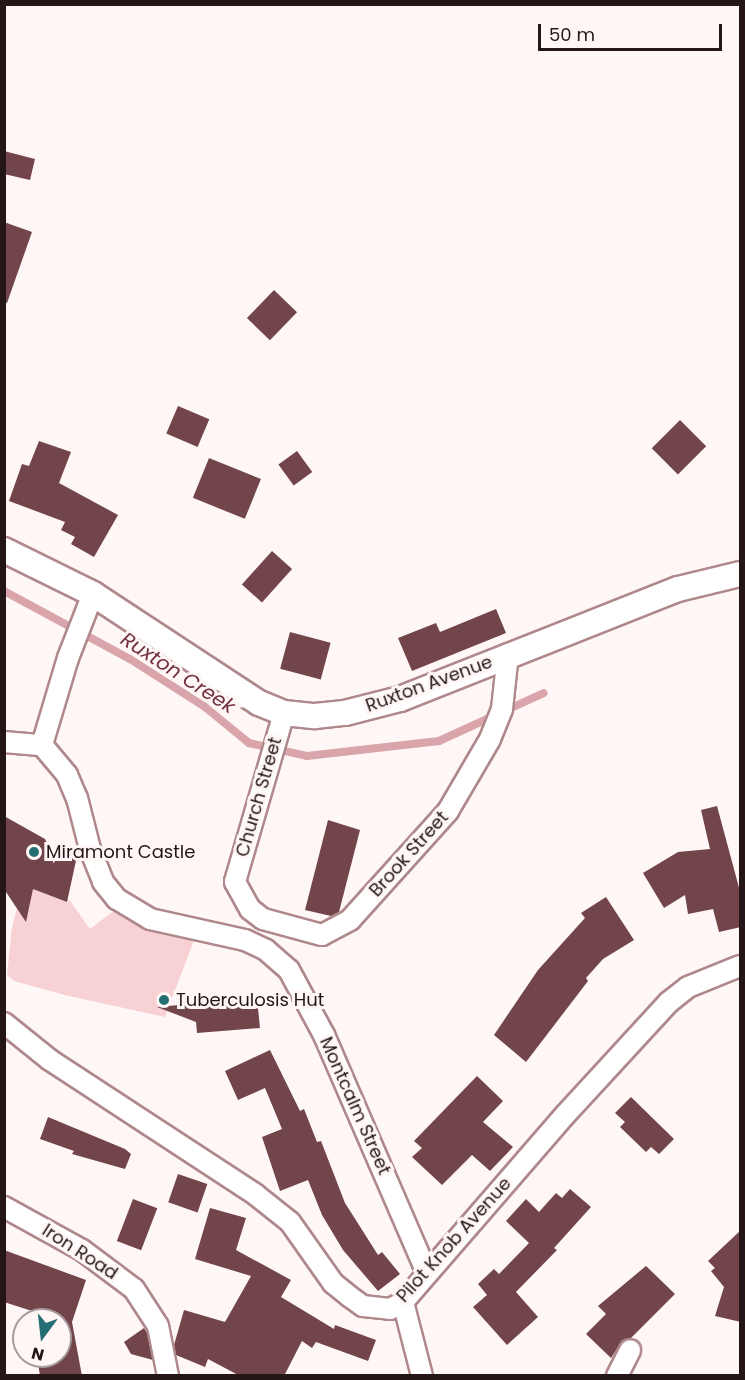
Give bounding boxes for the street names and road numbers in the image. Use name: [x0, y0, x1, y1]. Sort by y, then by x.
street label: Ruxton Avenue: [363, 651, 495, 717]
street label: Church Street: [232, 735, 286, 859]
street label: Brook Street: [365, 807, 453, 901]
street label: Montcalm Street: [315, 1034, 395, 1178]
street label: Pilot Knob Avenue: [392, 1173, 516, 1307]
street label: Iron Road: [38, 1220, 122, 1284]

